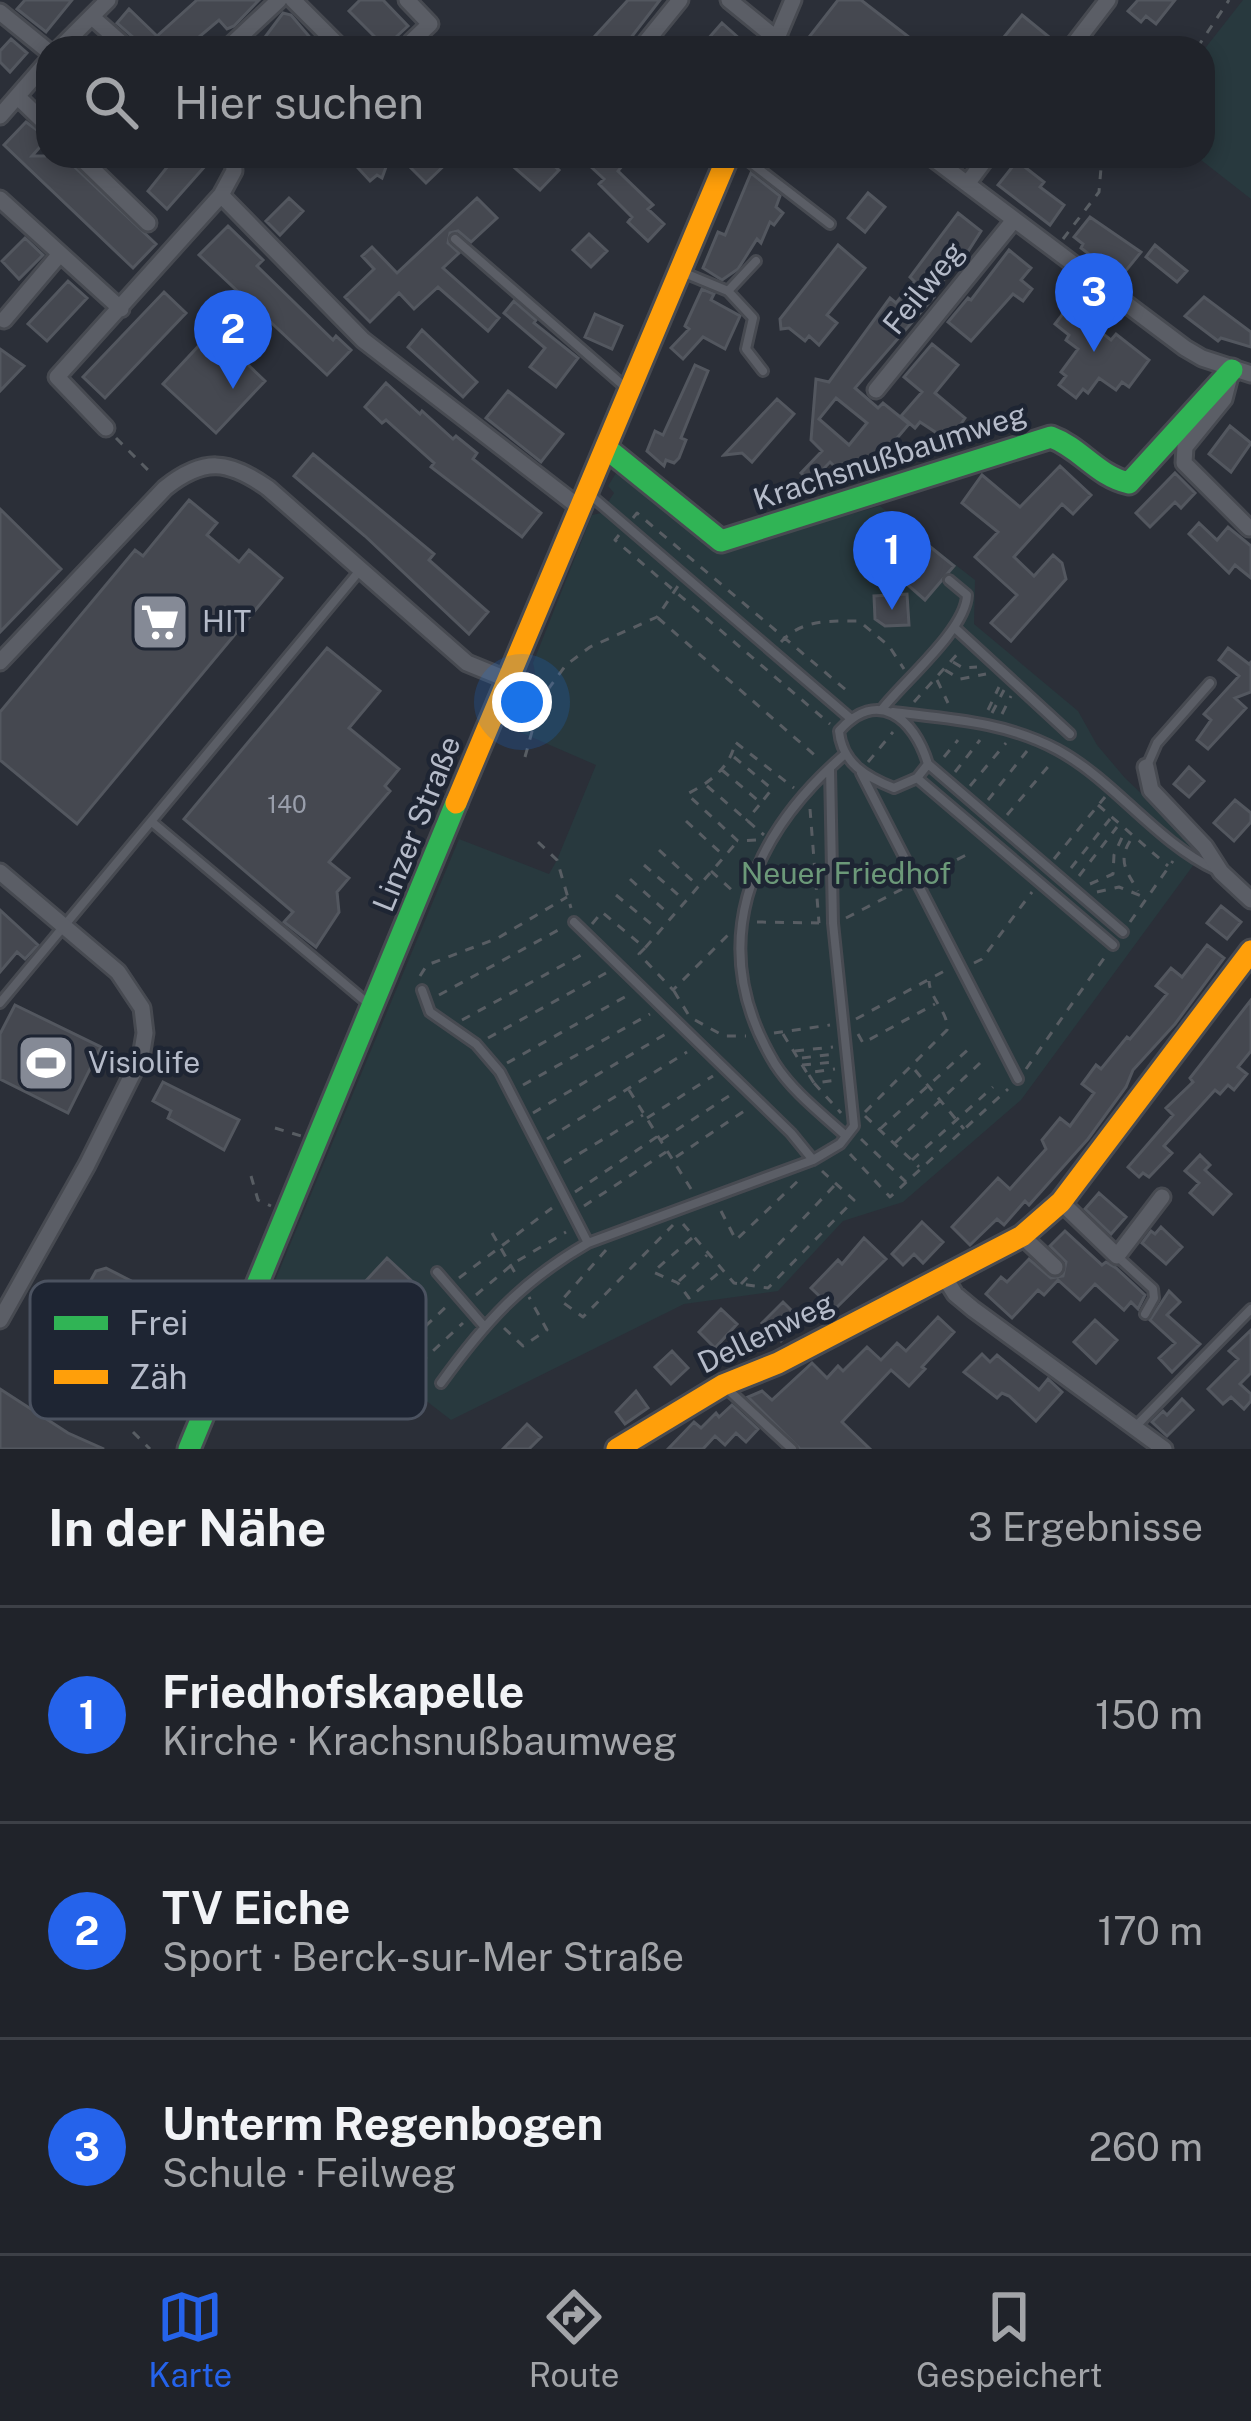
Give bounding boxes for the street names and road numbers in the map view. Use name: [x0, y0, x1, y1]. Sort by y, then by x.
street label: Feilweg: [875, 234, 972, 341]
street label: Krachsnußbaumweg: [748, 395, 1031, 517]
street label: Linzer Straße: [365, 731, 468, 917]
street label: Dellenweg: [691, 1284, 840, 1381]

